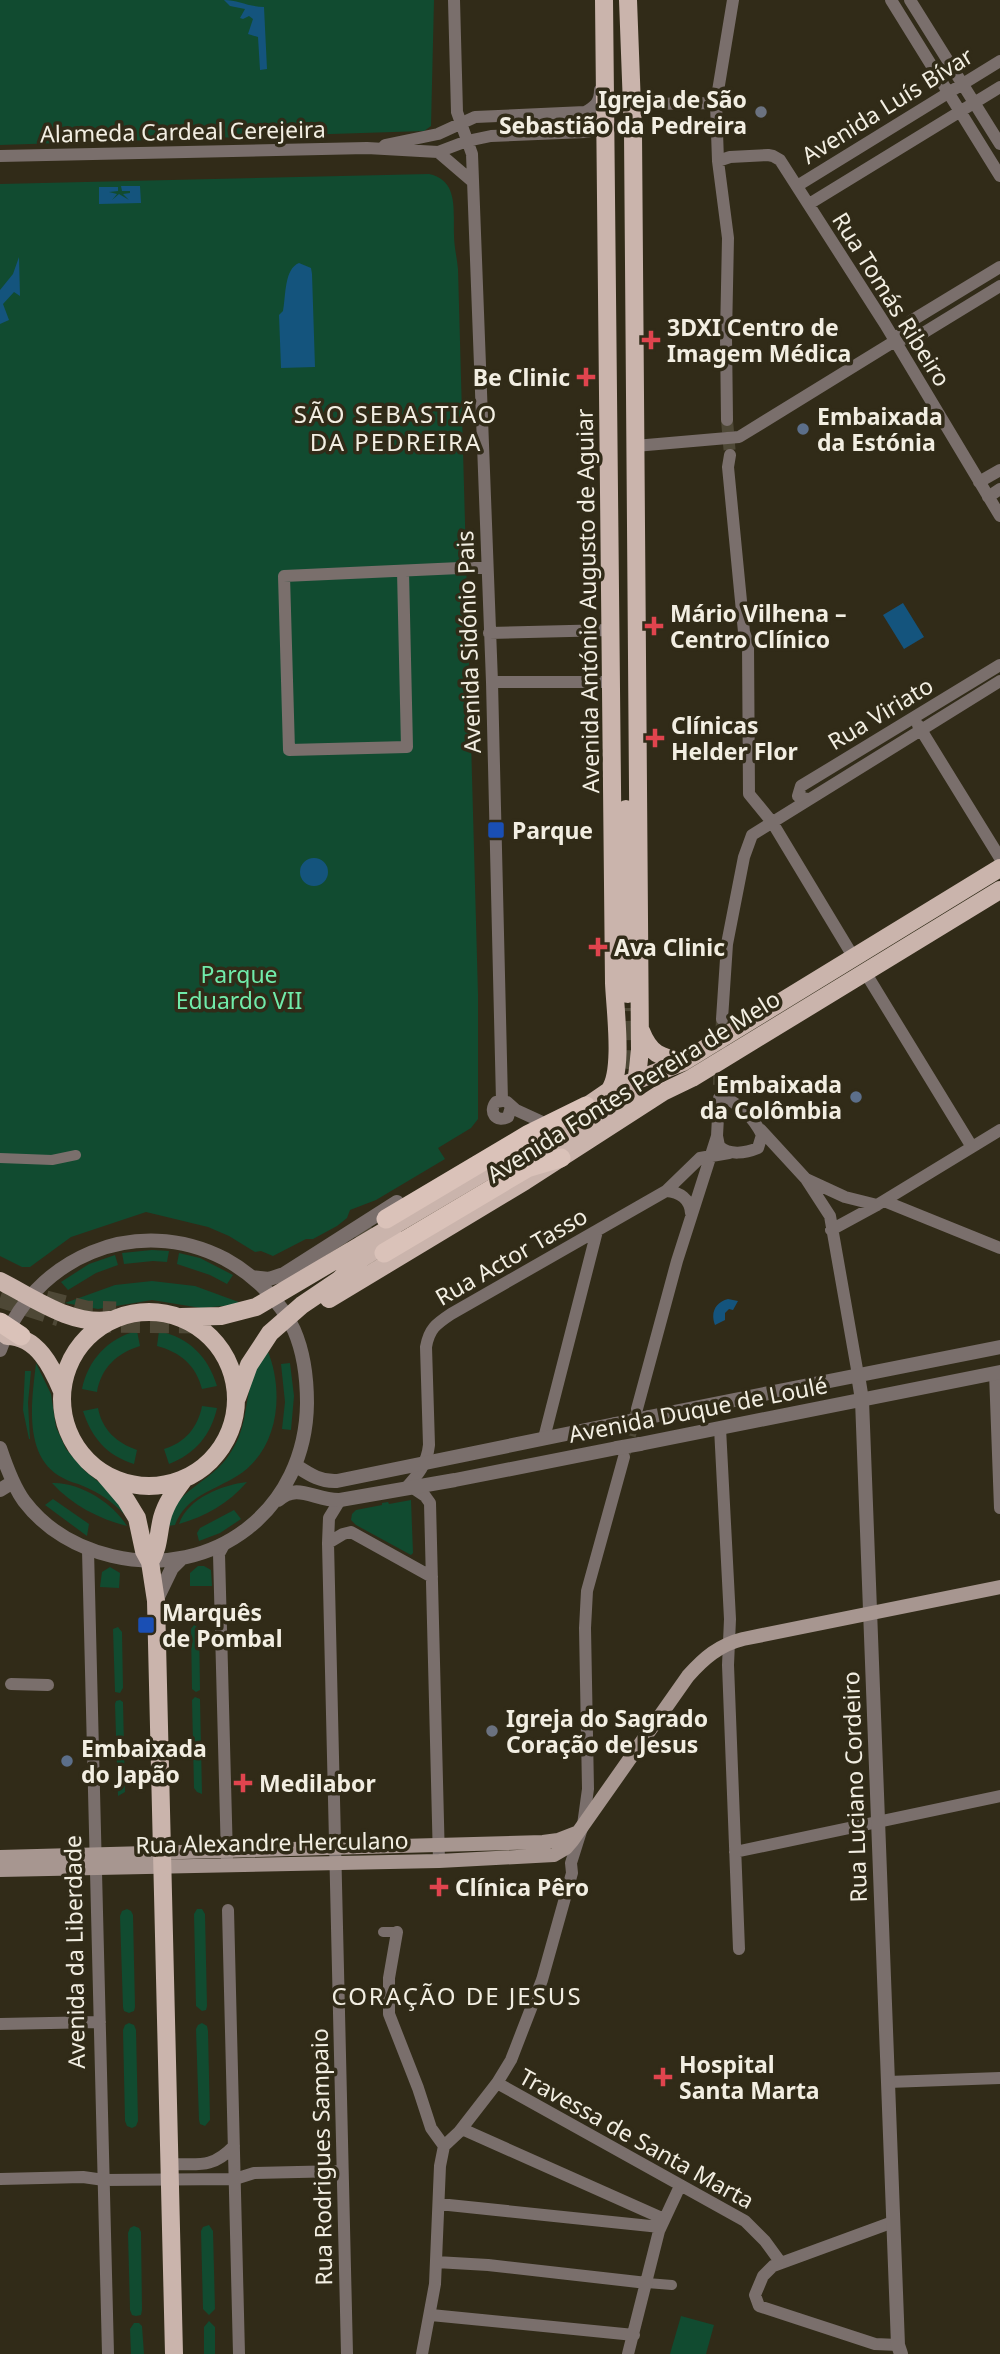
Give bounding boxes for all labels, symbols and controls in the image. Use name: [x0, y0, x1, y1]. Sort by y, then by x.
street label: Avenida Luís Bívar: [795, 39, 979, 171]
place label: Igreja de São Sebastião da Pedreira: [499, 83, 747, 141]
marker: Igreja de São Sebastião da Pedreira: [753, 104, 769, 120]
street label: Alameda Cardeal Cerejeira: [40, 113, 326, 149]
street label: Rua Tomás Ribeiro: [825, 206, 959, 392]
place label: 3DXI Centro de Imagem Médica: [667, 311, 851, 369]
marker: 3DXI Centro de Imagem Médica: [641, 330, 661, 350]
place label: Be Clinic: [473, 361, 570, 393]
marker: Be Clinic: [576, 367, 596, 387]
district label: SÃO SEBASTIÃO DA PEDREIRA: [294, 397, 498, 458]
place label: Embaixada da Estónia: [817, 400, 943, 458]
street label: Avenida António Augusto de Aguiar: [568, 408, 606, 794]
marker: Embaixada da Estónia: [795, 421, 811, 437]
street label: Avenida Sidónio Pais: [448, 530, 488, 754]
place label: Mário Vilhena – Centro Clínico: [670, 597, 847, 655]
marker: Mário Vilhena – Centro Clínico: [644, 616, 664, 636]
street label: Rua Viriato: [821, 669, 939, 757]
place label: Clínicas Helder Flor: [671, 709, 798, 767]
marker: Clínicas Helder Flor: [645, 728, 665, 748]
place label: Parque: [512, 814, 593, 846]
marker: Parque: [486, 820, 506, 840]
place label: Ava Clinic: [614, 931, 725, 963]
marker: Ava Clinic: [588, 937, 608, 957]
park label: Parque Eduardo VII: [176, 958, 302, 1016]
street label: Avenida Fontes Pereira de Melo: [480, 982, 786, 1190]
place label: Embaixada da Colômbia: [700, 1068, 842, 1126]
marker: Embaixada da Colômbia: [848, 1089, 864, 1105]
street label: Rua Actor Tasso: [429, 1199, 593, 1313]
street label: Avenida Duque de Loulé: [566, 1368, 830, 1450]
place label: Marquês de Pombal: [162, 1596, 283, 1654]
marker: Marquês de Pombal: [136, 1615, 156, 1635]
street label: Rua Luciano Cordeiro: [834, 1671, 874, 1903]
place label: Igreja do Sagrado Coração de Jesus: [506, 1702, 708, 1760]
marker: Igreja do Sagrado Coração de Jesus: [484, 1723, 500, 1739]
place label: Embaixada do Japão: [81, 1732, 207, 1790]
marker: Embaixada do Japão: [59, 1753, 75, 1769]
place label: Medilabor: [259, 1767, 376, 1799]
marker: Medilabor: [233, 1773, 253, 1793]
street label: Rua Alexandre Herculano: [135, 1824, 409, 1860]
street label: Avenida da Liberdade: [56, 1835, 92, 2069]
place label: Clínica Pêro: [455, 1871, 589, 1903]
marker: Clínica Pêro: [429, 1877, 449, 1897]
district label: CORAÇÃO DE JESUS: [331, 1979, 583, 2012]
street label: Rua Rodrigues Sampaio: [303, 2028, 339, 2286]
place label: Hospital Santa Marta: [679, 2048, 820, 2106]
street label: Travessa de Santa Marta: [514, 2060, 760, 2216]
marker: Hospital Santa Marta: [653, 2067, 673, 2087]

